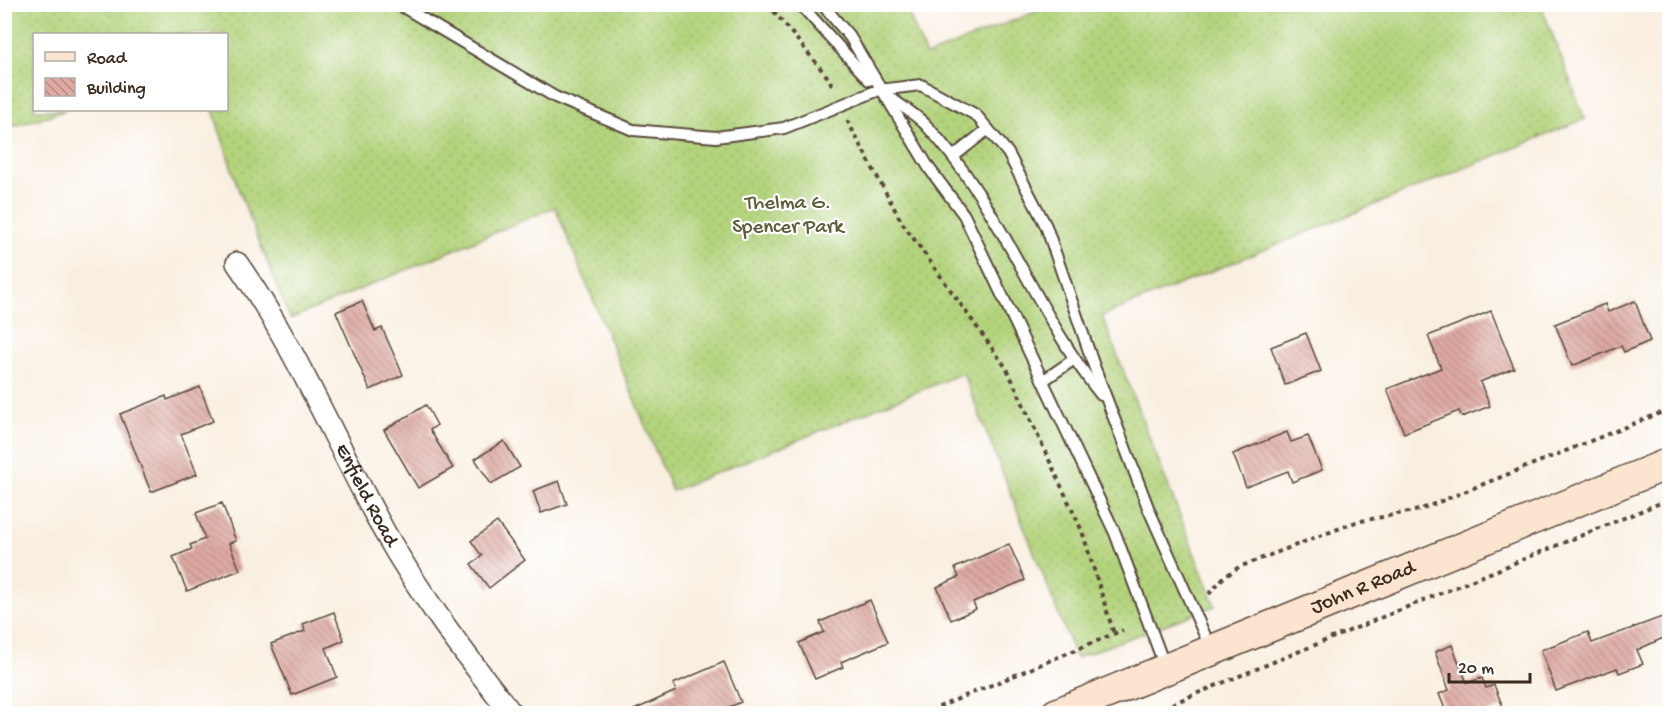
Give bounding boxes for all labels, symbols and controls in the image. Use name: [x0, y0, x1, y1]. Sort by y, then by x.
legend: [33, 33, 228, 111]
text: Road: [87, 49, 128, 70]
text: Building: [86, 79, 146, 100]
park label: Thelma G. Spencer Park: [732, 192, 846, 241]
street label: Enfield Road: [329, 440, 404, 553]
street label: John R Road: [1308, 555, 1421, 621]
scale bar: [1449, 646, 1530, 684]
text: 20 m: [1458, 659, 1494, 680]

